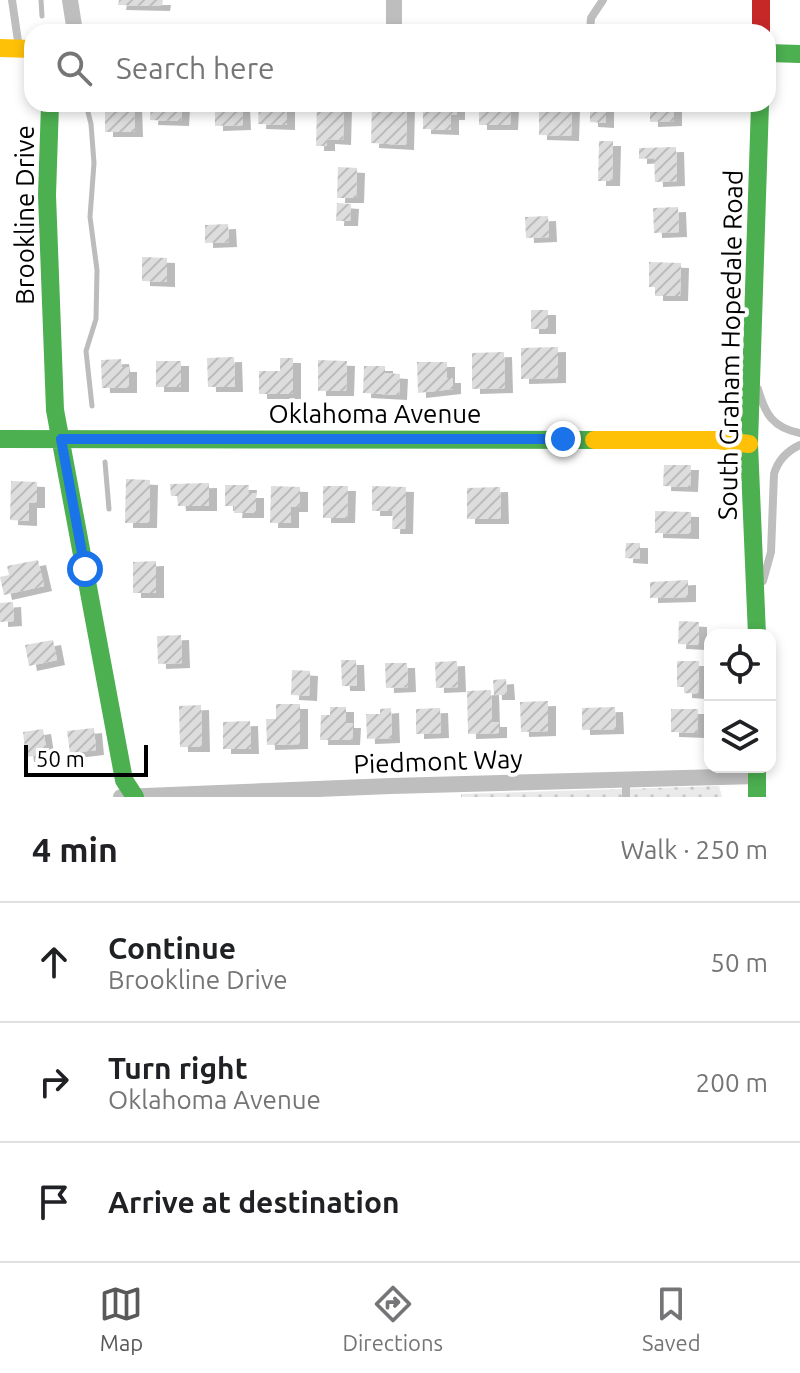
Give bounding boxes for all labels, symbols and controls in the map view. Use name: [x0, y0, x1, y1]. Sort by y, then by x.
search box: [24, 24, 776, 112]
icon: search: [52, 46, 96, 90]
text: Search here: [116, 51, 275, 85]
street label: Brookline Drive: [10, 125, 39, 305]
street label: South Graham Hopedale Road: [712, 170, 748, 520]
street label: Oklahoma Avenue: [269, 399, 481, 428]
route end: [545, 421, 581, 457]
route start: [67, 551, 103, 587]
map controls: [704, 629, 776, 773]
button: locate: [704, 629, 776, 701]
button: layers: [704, 701, 776, 773]
scale bar: [24, 741, 148, 777]
street label: Piedmont Way: [353, 744, 523, 778]
text: 50 m: [36, 746, 85, 771]
text: 4 min: [32, 830, 118, 868]
text: Walk · 250 m: [620, 835, 768, 864]
text: Continue: [108, 931, 236, 965]
icon: ahead: [32, 940, 76, 984]
text: 50 m: [710, 948, 768, 977]
text: Brookline Drive: [108, 965, 288, 994]
text: Turn right: [108, 1051, 248, 1085]
icon: right: [32, 1060, 76, 1104]
text: 200 m: [696, 1068, 768, 1097]
text: Oklahoma Avenue: [108, 1085, 321, 1114]
icon: arrive: [32, 1180, 76, 1224]
text: Arrive at destination: [108, 1185, 400, 1219]
tab: Map: [99, 1282, 143, 1355]
tab: Directions: [342, 1282, 443, 1355]
tab: Saved: [642, 1282, 701, 1355]

